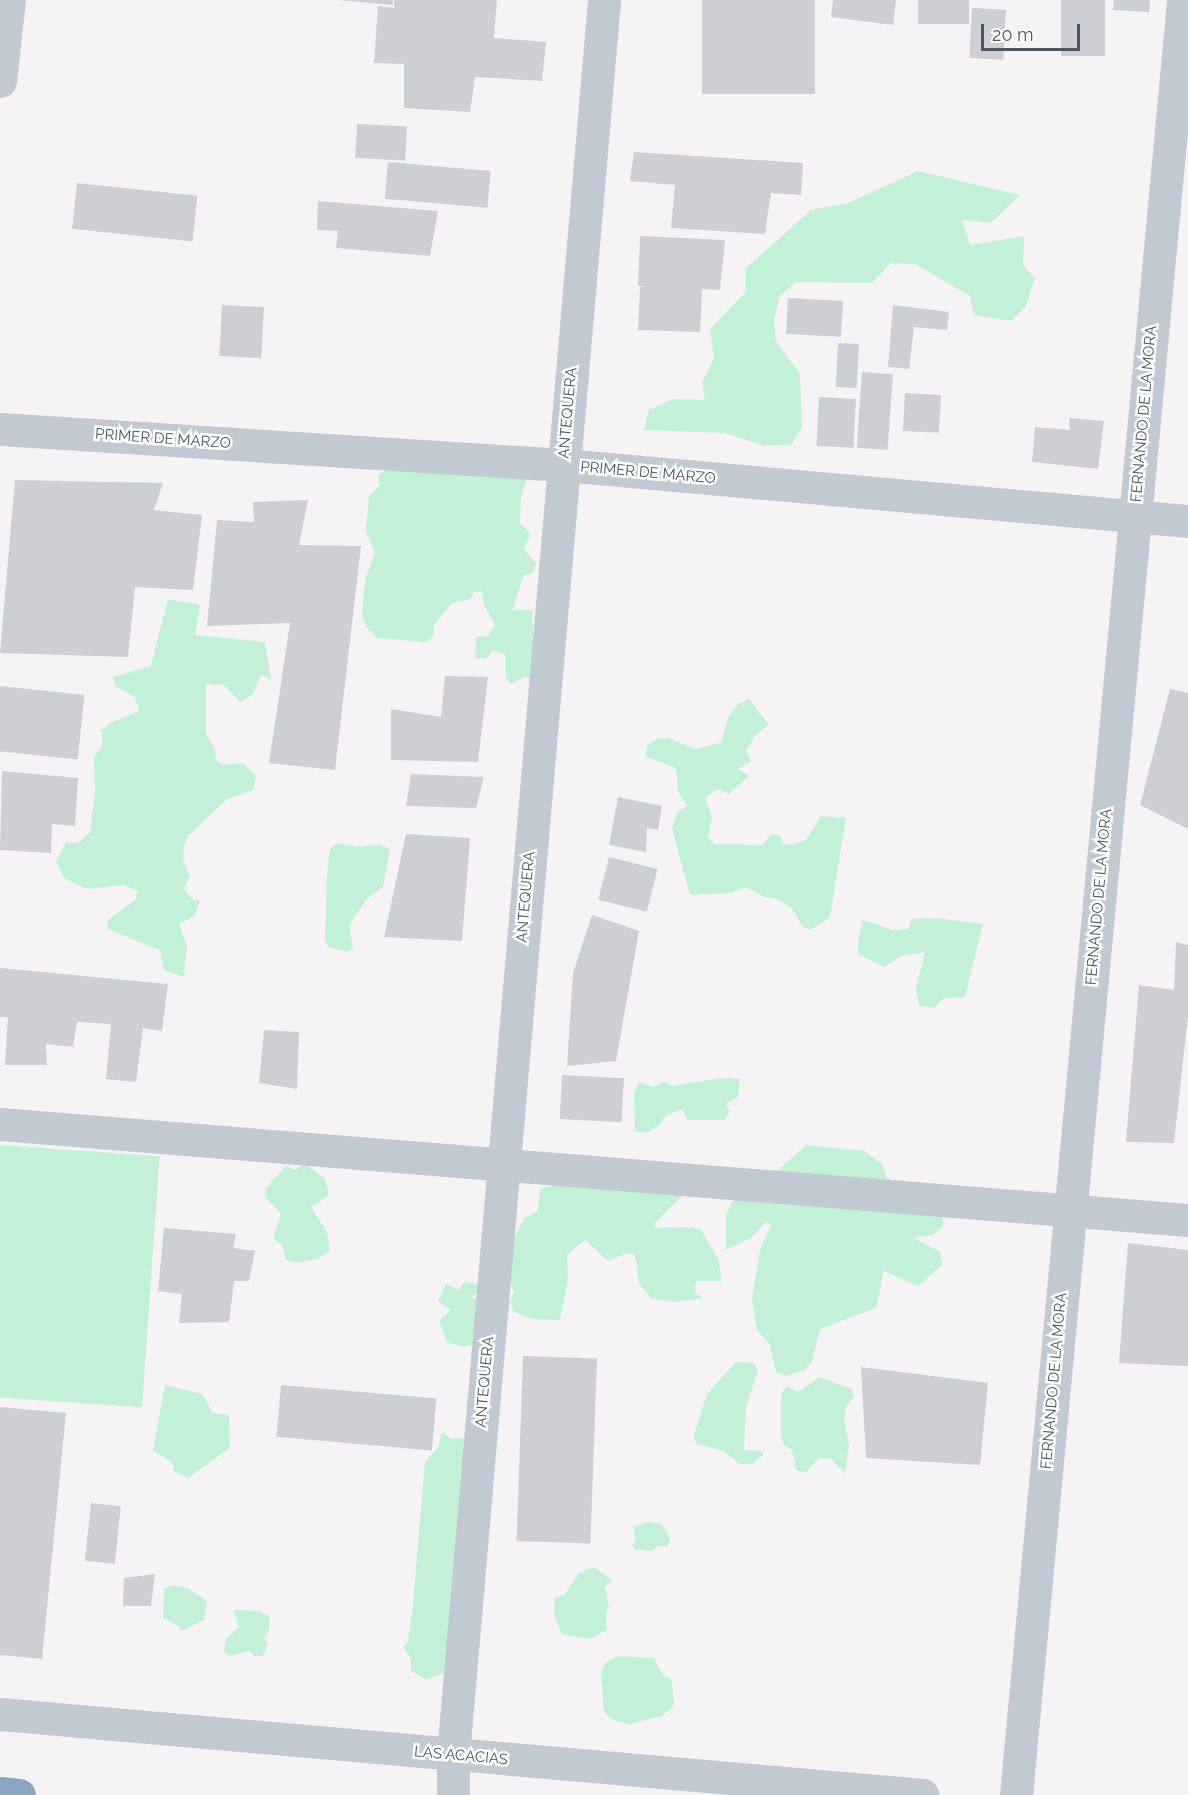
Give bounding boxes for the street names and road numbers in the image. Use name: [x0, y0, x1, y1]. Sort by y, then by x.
street label: FERNANDO DE LA MORA: [1127, 325, 1161, 503]
street label: ANTEQUERA: [555, 367, 581, 459]
street label: PRIMER DE MARZO: [95, 425, 231, 453]
street label: PRIMER DE MARZO: [579, 458, 717, 488]
street label: FERNANDO DE LA MORA: [1082, 808, 1116, 986]
street label: ANTEQUERA: [513, 851, 539, 943]
street label: FERNANDO DE LA MORA: [1037, 1292, 1071, 1470]
street label: ANTEQUERA: [472, 1336, 498, 1428]
street label: LAS ACACIAS: [413, 1743, 509, 1769]

